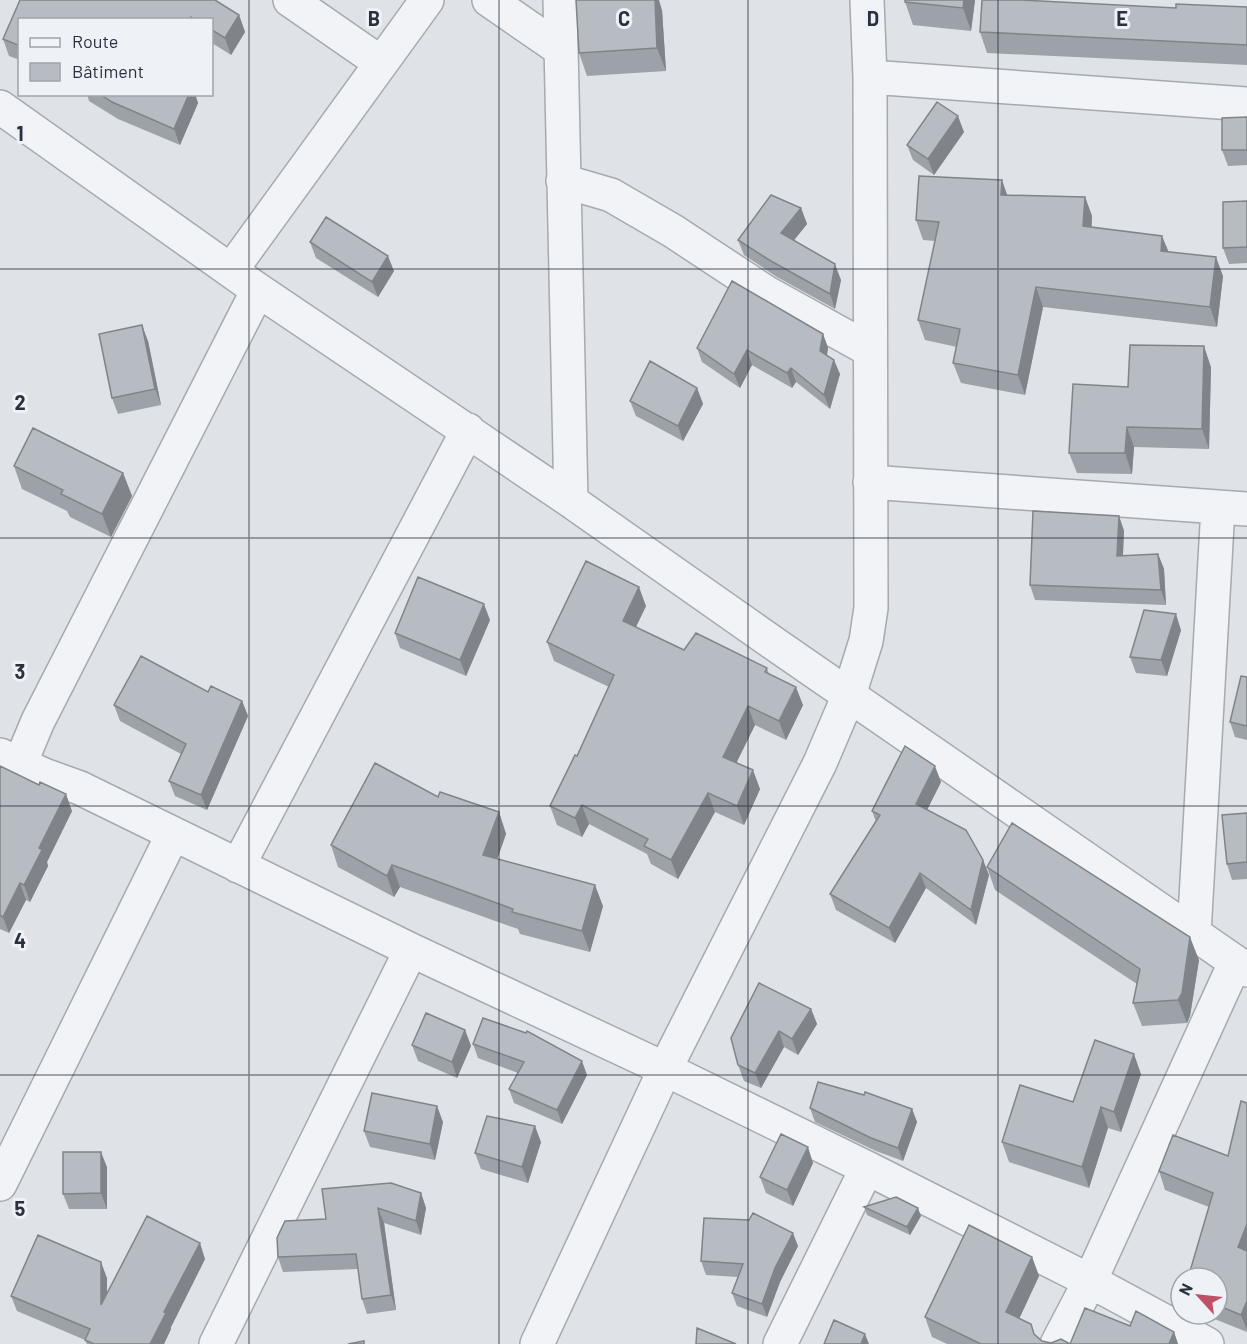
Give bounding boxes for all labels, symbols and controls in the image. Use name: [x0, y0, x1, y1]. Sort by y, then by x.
text: B: [368, 6, 380, 30]
text: C: [618, 6, 630, 30]
text: D: [867, 6, 879, 30]
text: E: [1116, 6, 1128, 30]
legend: [18, 18, 213, 96]
text: Route: [72, 30, 118, 52]
text: Bâtiment: [72, 60, 144, 82]
text: 1: [16, 121, 24, 145]
text: 2: [14, 390, 26, 414]
text: 3: [15, 659, 25, 683]
text: 4: [14, 928, 26, 952]
text: 5: [15, 1196, 26, 1220]
north arrow: [1169, 1266, 1229, 1326]
text: N: [1174, 1280, 1196, 1298]

